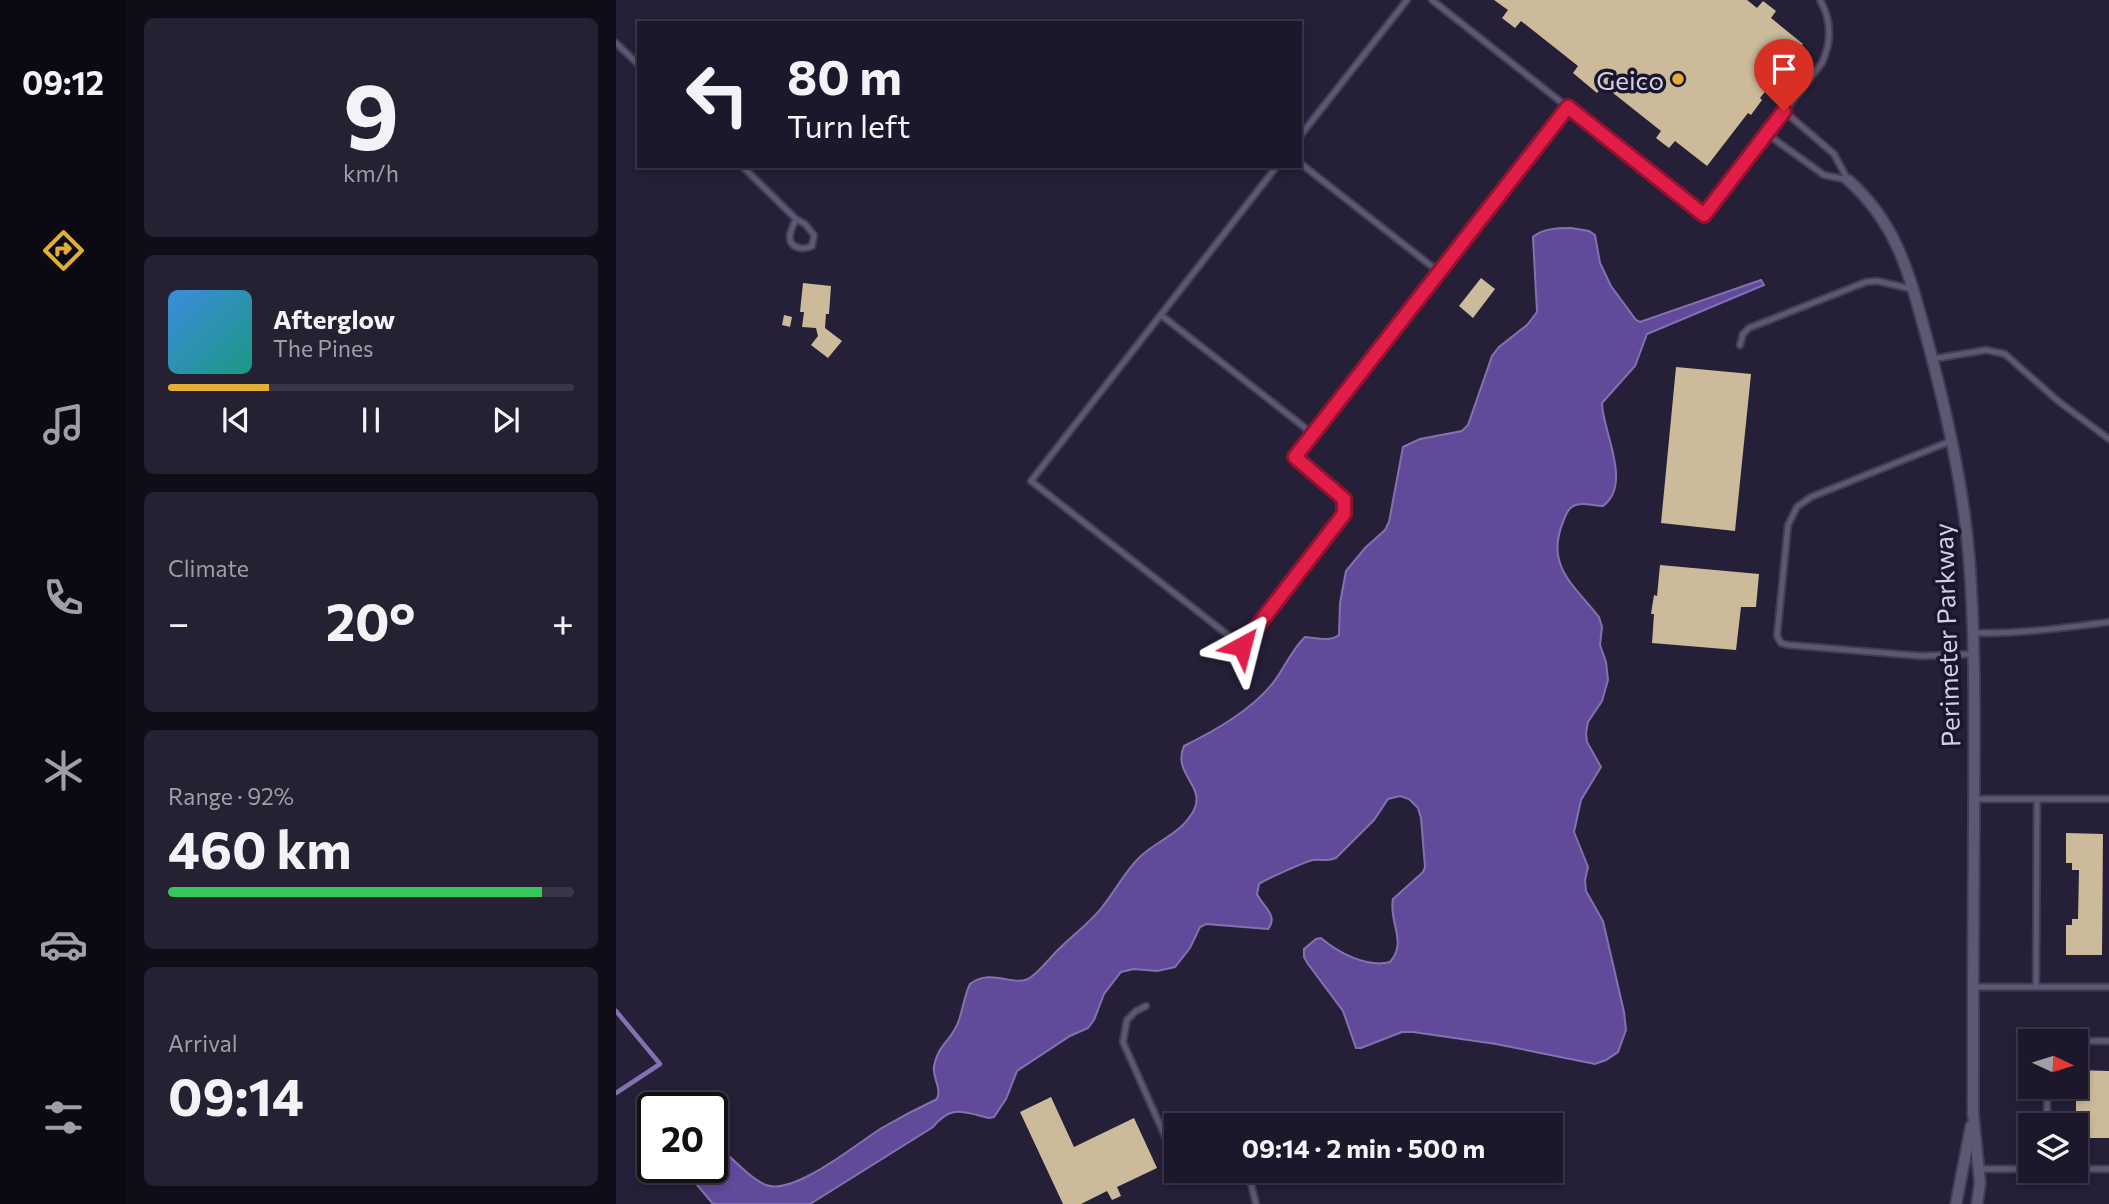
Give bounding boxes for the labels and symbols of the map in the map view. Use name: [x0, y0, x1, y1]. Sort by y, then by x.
pin: [1754, 39, 1814, 111]
place label: Geico: [1596, 64, 1664, 95]
marker: Geico: [1670, 71, 1686, 87]
street label: Perimeter Parkway: [1927, 522, 1965, 748]
position arrow: [1205, 609, 1279, 683]
north arrow: [2018, 1029, 2088, 1099]
speed limit sign: 20: [637, 1092, 728, 1183]

